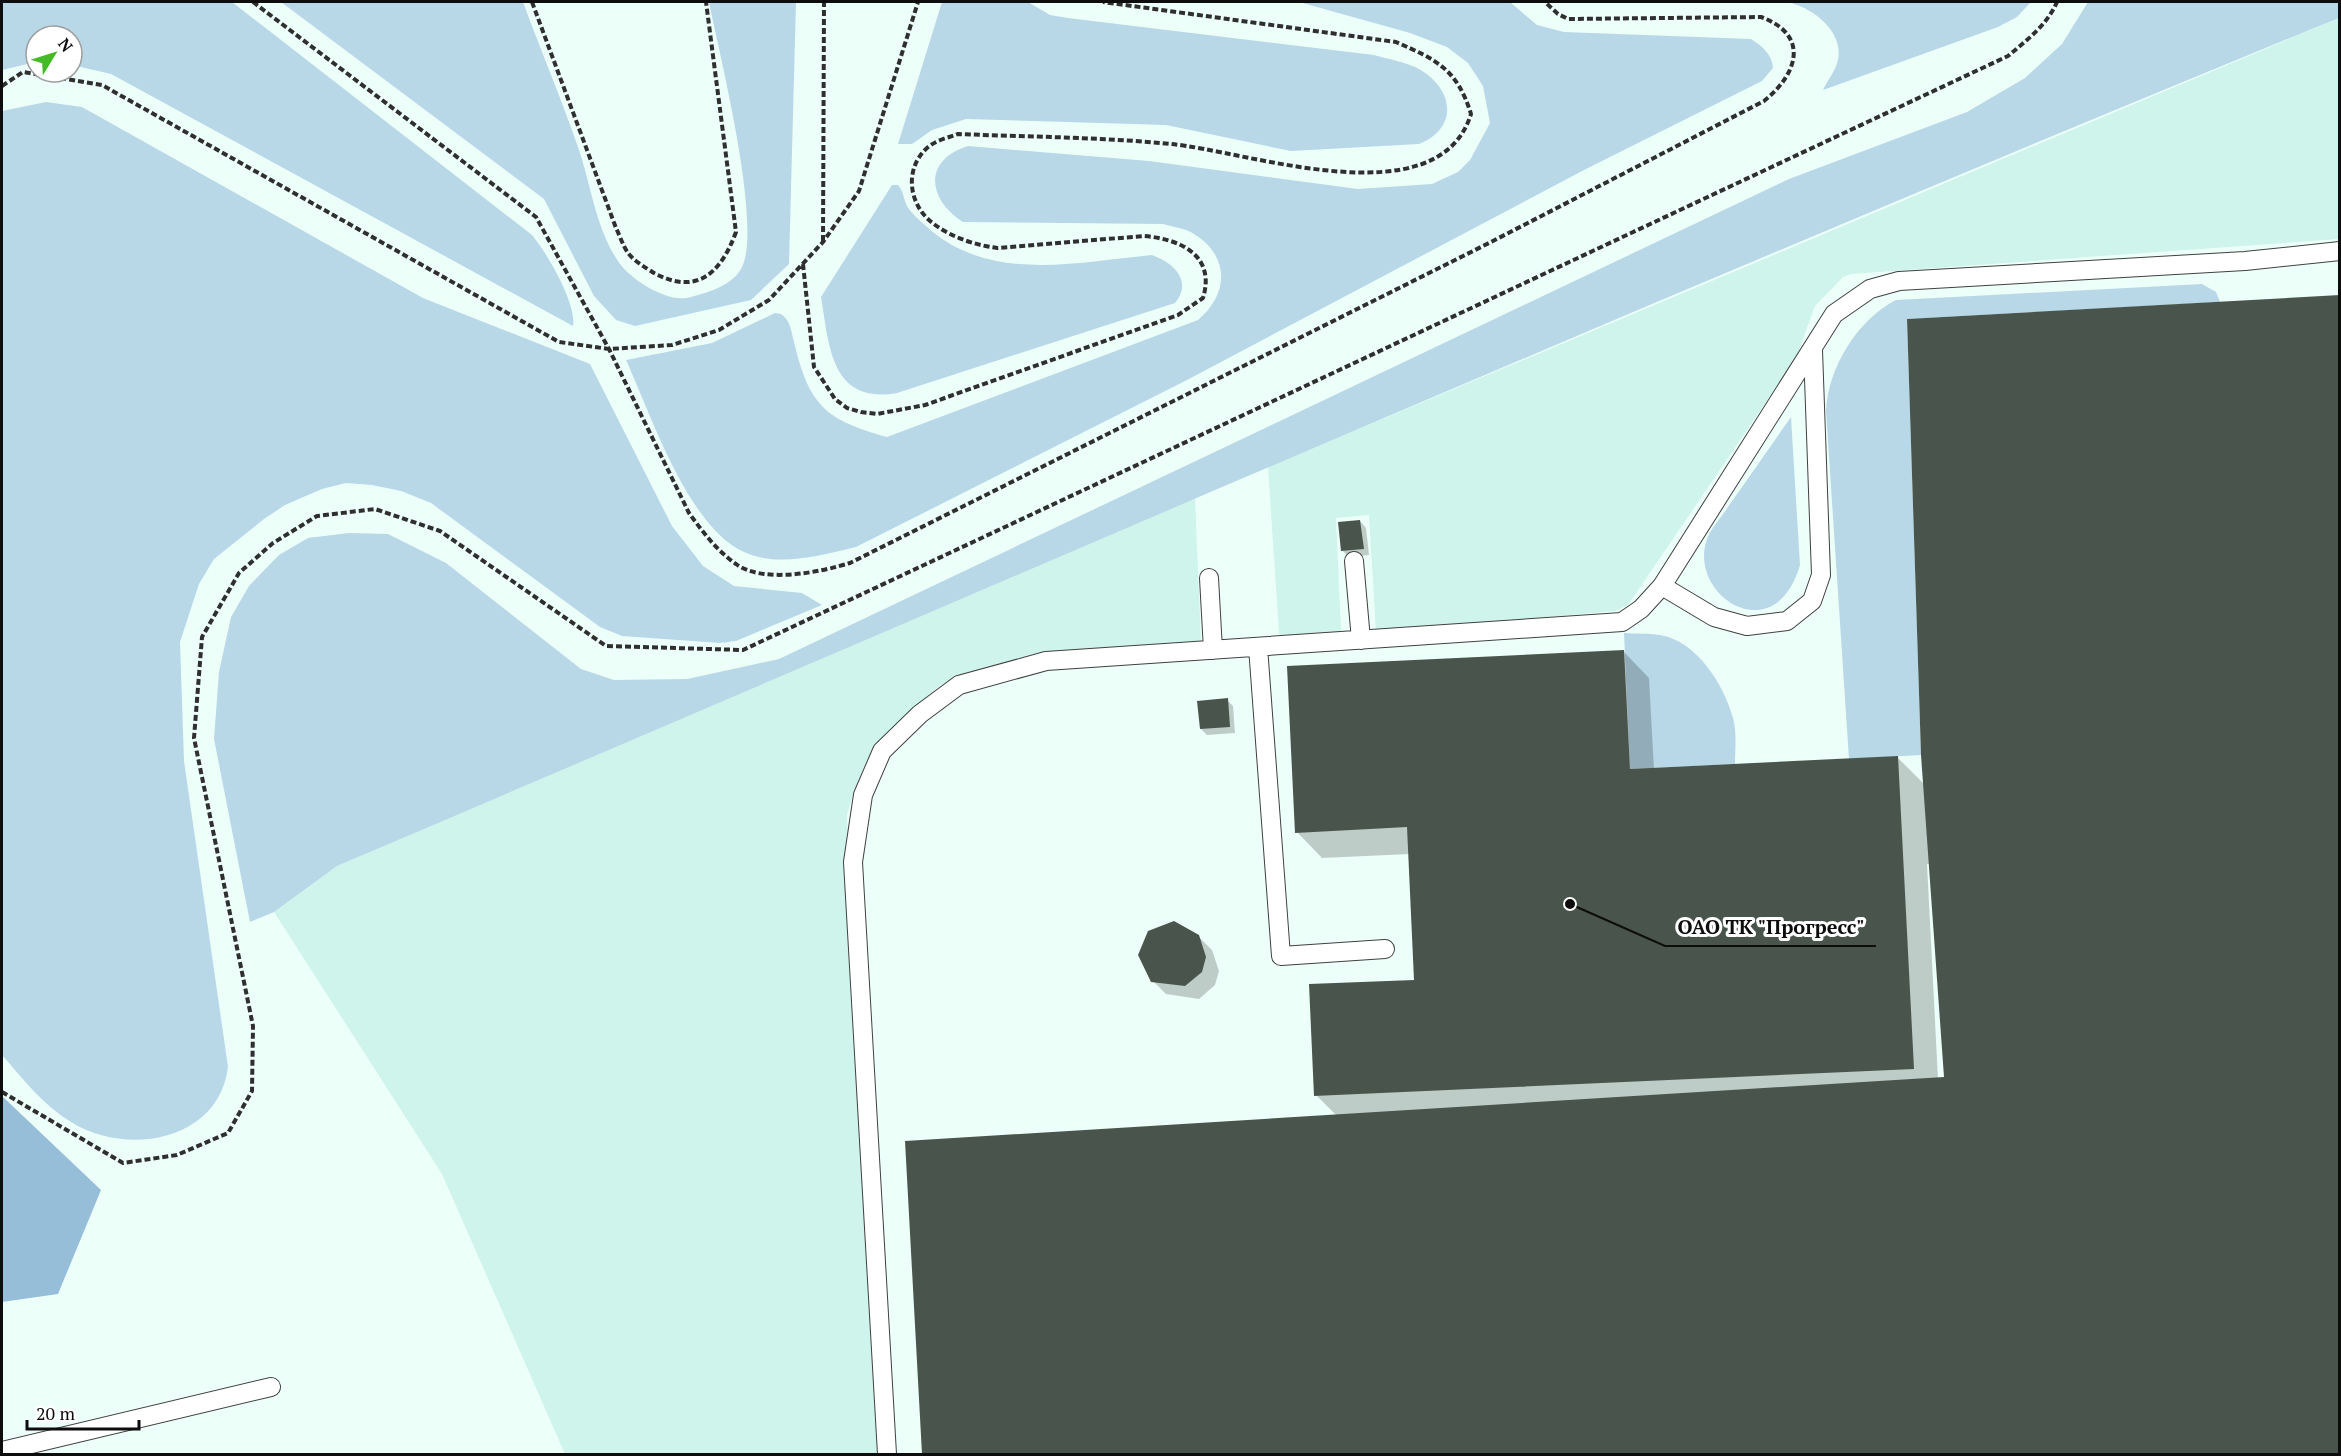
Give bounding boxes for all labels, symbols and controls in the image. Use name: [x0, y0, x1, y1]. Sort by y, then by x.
north arrow: [24, 24, 84, 84]
text: N: [53, 33, 78, 56]
callout: ОАО ТК "Прогресс": [1665, 908, 1876, 946]
text: ОАО ТК "Прогресс": [1677, 913, 1865, 940]
scale bar: [27, 1393, 140, 1431]
text: 20 m: [36, 1401, 76, 1425]

